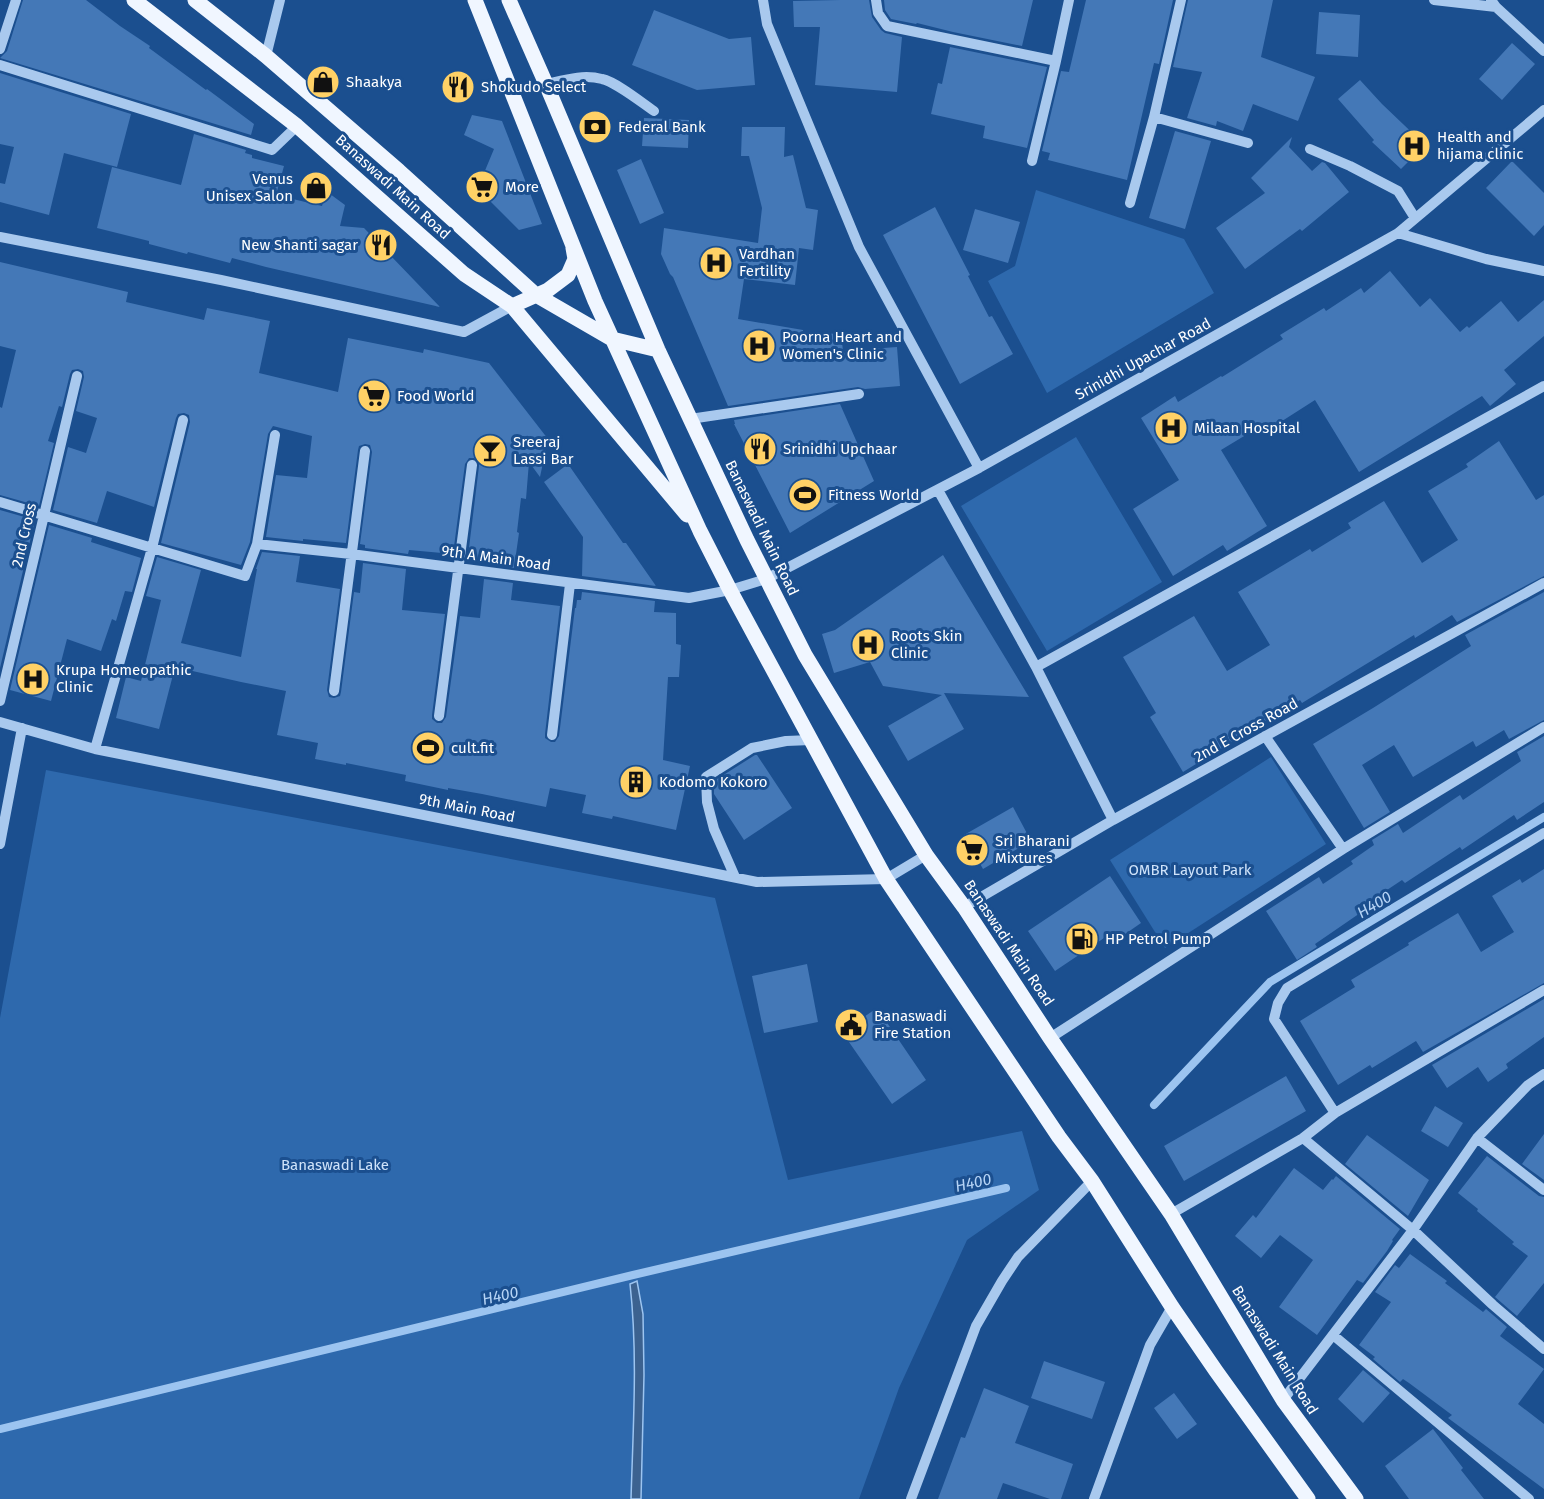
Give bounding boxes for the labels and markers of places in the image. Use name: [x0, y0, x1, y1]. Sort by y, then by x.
shop icon: Shaakya: [305, 64, 341, 100]
restaurant icon: Shokudo Select: [440, 69, 476, 105]
place label: Shaakya: [346, 73, 402, 91]
place label: Shokudo Select: [481, 78, 587, 96]
bank icon: Federal Bank: [577, 109, 613, 145]
place label: Federal Bank: [618, 118, 706, 136]
hospital icon: Health and hijama clinic: [1396, 128, 1432, 164]
place label: Health and hijama clinic: [1437, 128, 1523, 163]
supermarket icon: More: [464, 169, 500, 205]
place label: Venus Unisex Salon: [206, 170, 293, 205]
shop icon: Venus Unisex Salon: [298, 170, 334, 206]
place label: More: [505, 178, 539, 196]
restaurant icon: New Shanti sagar: [363, 227, 399, 263]
place label: New Shanti sagar: [241, 236, 358, 254]
hospital icon: Vardhan Fertility: [698, 245, 734, 281]
place label: Vardhan Fertility: [739, 245, 795, 280]
hospital icon: Poorna Heart and Women's Clinic: [741, 328, 777, 364]
place label: Poorna Heart and Women's Clinic: [782, 328, 902, 363]
supermarket icon: Food World: [356, 378, 392, 414]
place label: Food World: [397, 387, 474, 405]
hospital icon: Milaan Hospital: [1153, 410, 1189, 446]
place label: Milaan Hospital: [1194, 419, 1301, 437]
restaurant icon: Srinidhi Upchaar: [742, 431, 778, 467]
bar icon: Sreeraj Lassi Bar: [472, 433, 508, 469]
place label: Sreeraj Lassi Bar: [513, 433, 574, 468]
place label: Srinidhi Upchaar: [783, 440, 897, 458]
sports icon: Fitness World: [787, 477, 823, 513]
place label: Fitness World: [828, 486, 919, 504]
hospital icon: Roots Skin Clinic: [850, 627, 886, 663]
place label: Roots Skin Clinic: [891, 627, 963, 662]
hospital icon: Krupa Homeopathic Clinic: [15, 661, 51, 697]
place label: Krupa Homeopathic Clinic: [56, 661, 192, 696]
sports icon: cult.fit: [410, 730, 446, 766]
place label: cult.fit: [451, 739, 495, 757]
building icon: Kodomo Kokoro: [618, 764, 654, 800]
place label: Kodomo Kokoro: [659, 773, 768, 791]
supermarket icon: Sri Bharani Mixtures: [954, 832, 990, 868]
place label: Sri Bharani Mixtures: [995, 832, 1070, 867]
fuel station icon: HP Petrol Pump: [1064, 921, 1100, 957]
place label: HP Petrol Pump: [1105, 930, 1211, 948]
public building icon: Banaswadi Fire Station: [833, 1007, 869, 1043]
place label: Banaswadi Fire Station: [874, 1007, 951, 1042]

